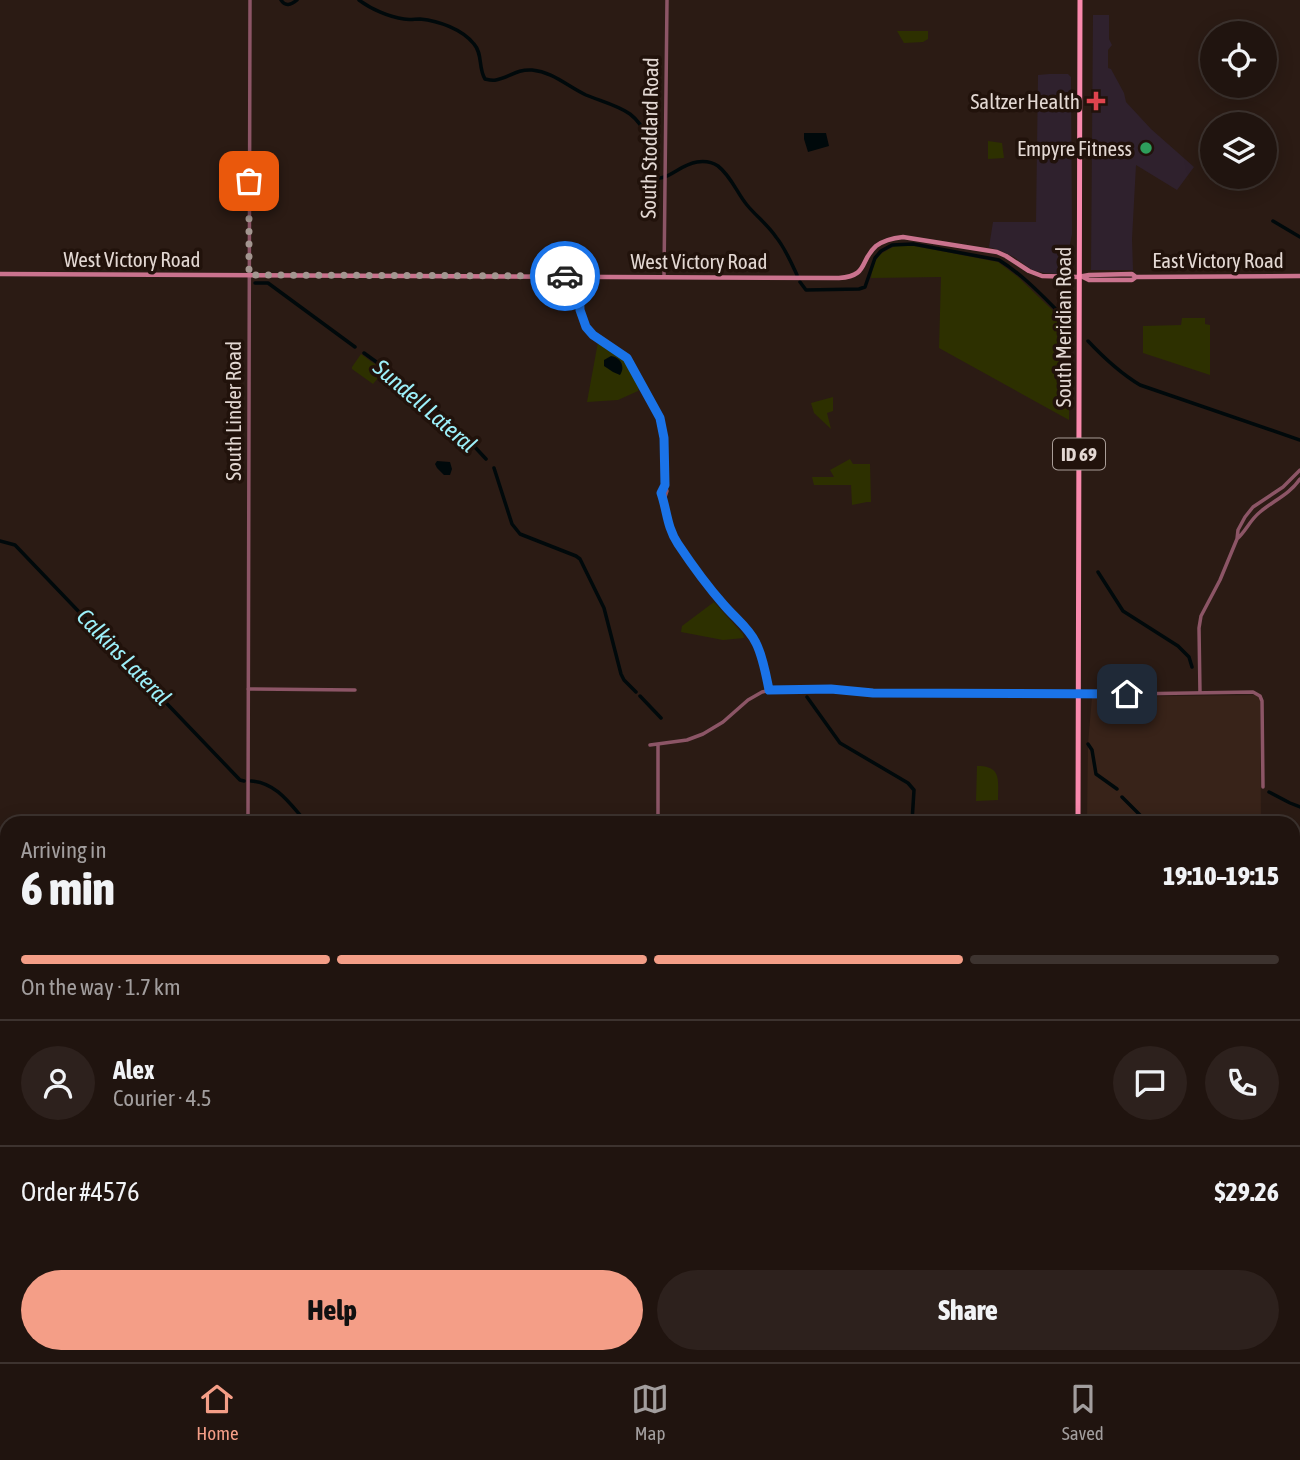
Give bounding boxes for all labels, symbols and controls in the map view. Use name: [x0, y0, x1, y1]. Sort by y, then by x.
map controls: [1200, 21, 1277, 189]
button: locate: [1200, 21, 1277, 98]
street label: South Stoddard Road: [636, 57, 662, 219]
place label: Saltzer Health: [971, 89, 1080, 113]
marker: Saltzer Health: [1086, 91, 1106, 111]
button: layers: [1200, 112, 1277, 189]
place label: Empyre Fitness: [1017, 136, 1132, 160]
marker: Empyre Fitness: [1138, 140, 1154, 156]
pin: [219, 151, 279, 211]
icon: bag: [230, 162, 268, 200]
courier: [530, 241, 600, 311]
street label: West Victory Road: [64, 247, 200, 271]
street label: South Meridian Road: [1051, 247, 1075, 407]
street label: East Victory Road: [1152, 248, 1284, 272]
street label: West Victory Road: [631, 249, 767, 273]
icon: car: [546, 257, 584, 295]
street label: South Linder Road: [221, 341, 245, 481]
water label: Sundell Lateral: [367, 354, 482, 458]
road number: ID 69: [1053, 438, 1105, 470]
water label: Calkins Lateral: [72, 604, 176, 710]
pin: [1097, 664, 1157, 724]
icon: home: [1108, 675, 1146, 713]
text: Arriving in: [21, 837, 107, 863]
text: 19:10–19:15: [1163, 861, 1279, 891]
text: 6 min: [21, 862, 115, 915]
text: On the way · 1.7 km: [21, 974, 181, 1000]
button: person: [21, 1046, 95, 1120]
button: chat: [1113, 1046, 1187, 1120]
button: phone: [1205, 1046, 1279, 1120]
text: Alex: [113, 1055, 154, 1085]
text: Courier · 4.5: [113, 1085, 212, 1111]
text: Order #4576: [21, 1177, 140, 1207]
text: $29.26: [1215, 1177, 1279, 1207]
button: Help: [21, 1270, 643, 1350]
button: Share: [657, 1270, 1279, 1350]
tab: Home: [196, 1380, 239, 1444]
tab: Map: [631, 1380, 669, 1444]
tab: Saved: [1062, 1380, 1104, 1444]

